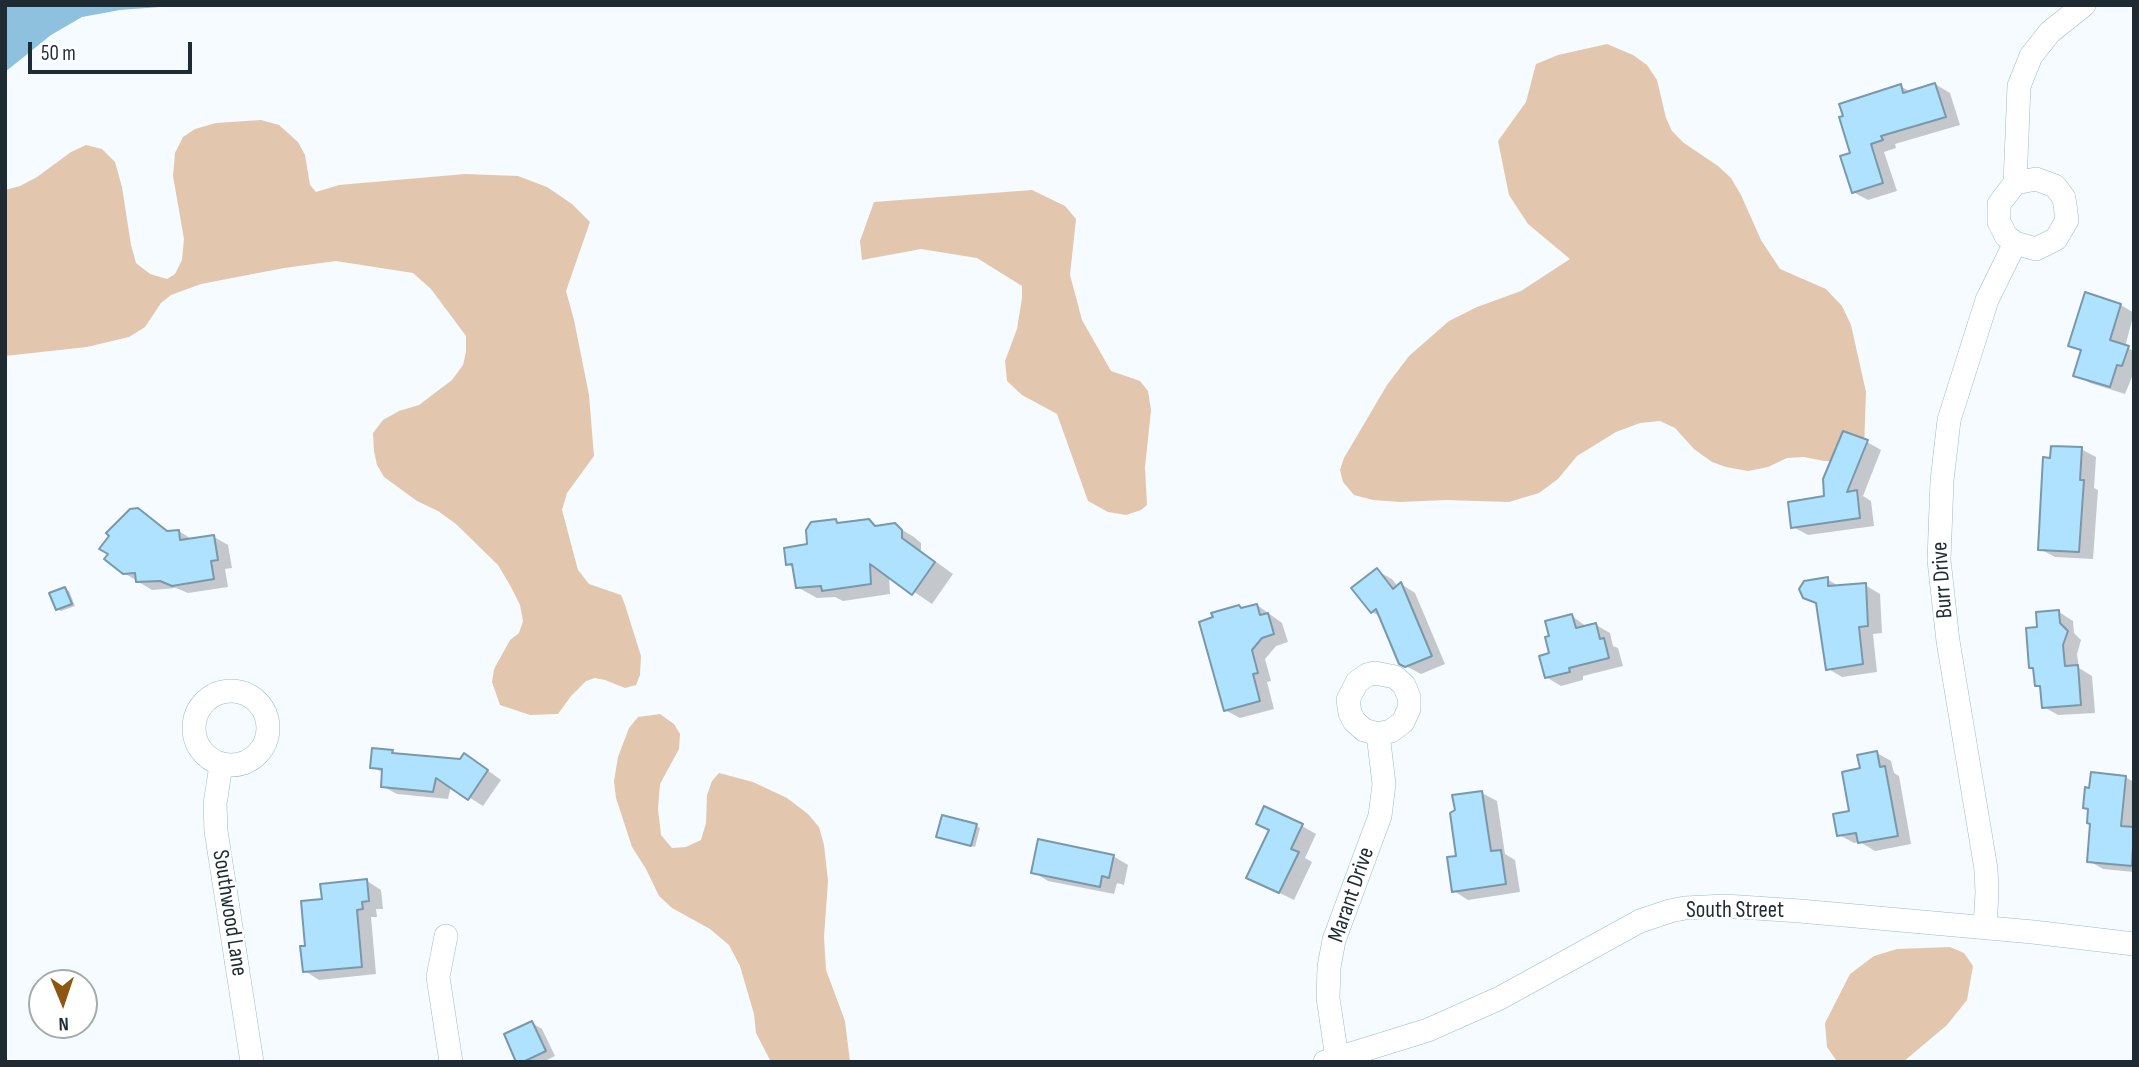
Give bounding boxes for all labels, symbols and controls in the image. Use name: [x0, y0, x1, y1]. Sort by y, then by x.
scale bar: [32, 28, 196, 72]
text: 50 m: [41, 41, 76, 66]
street label: Burr Drive: [1927, 541, 1959, 619]
street label: Marant Drive: [1323, 844, 1381, 946]
street label: Southwood Lane: [205, 848, 253, 978]
street label: South Street: [1686, 897, 1784, 925]
north arrow: [28, 969, 98, 1039]
text: N: [58, 1012, 69, 1035]

